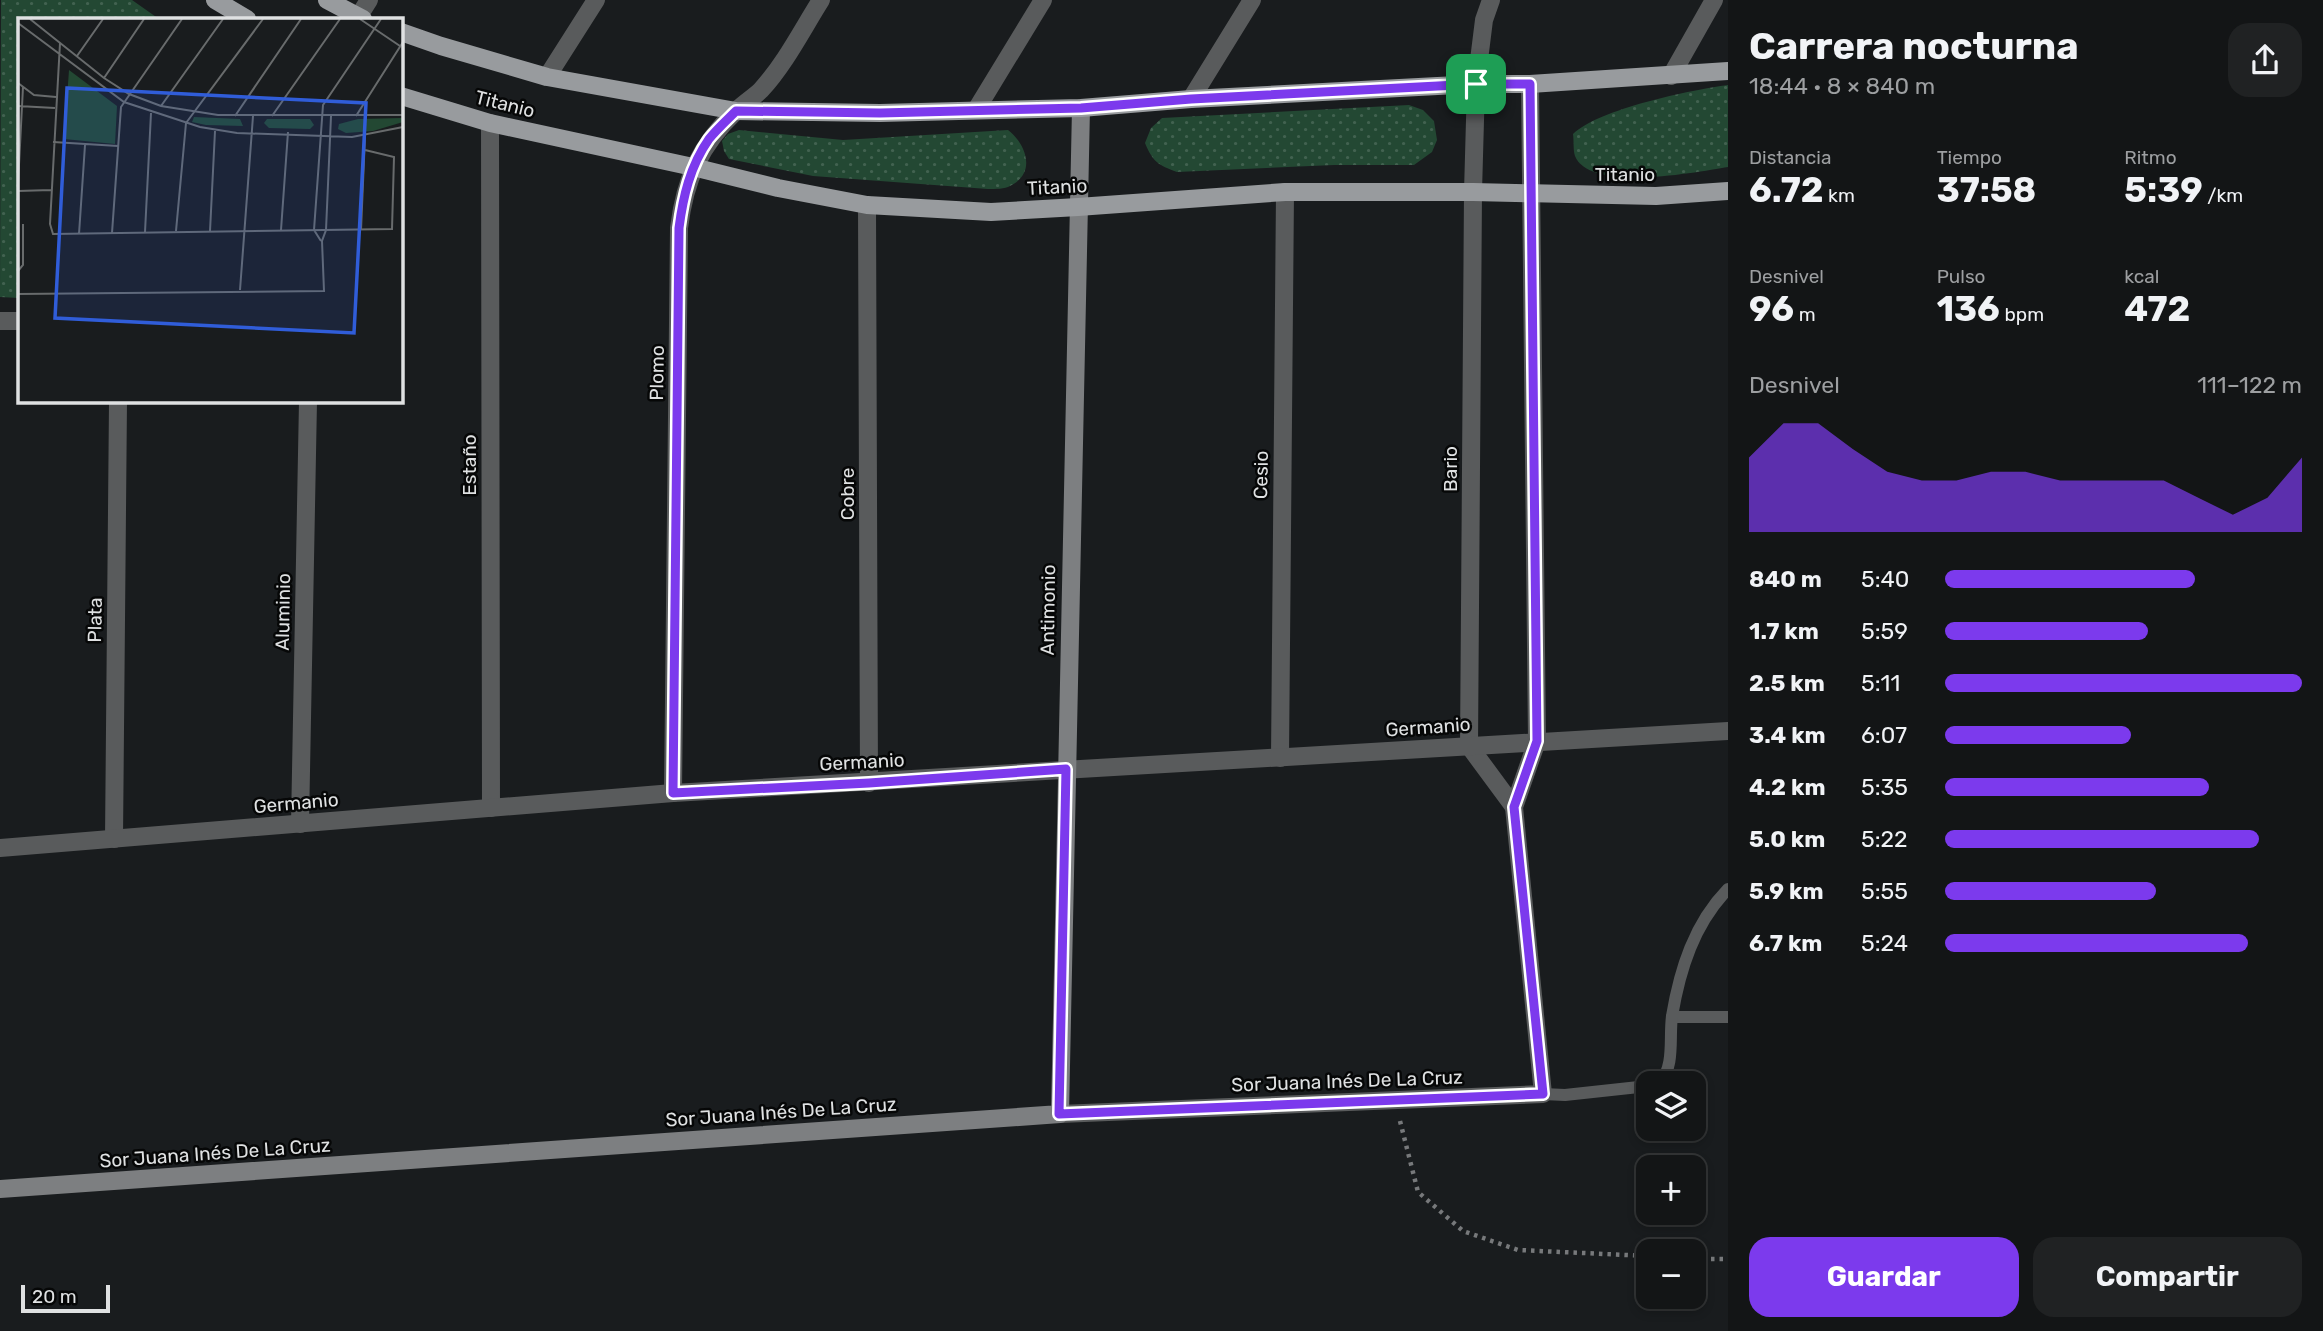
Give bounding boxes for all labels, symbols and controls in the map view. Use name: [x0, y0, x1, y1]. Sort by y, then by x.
inset map: [18, 18, 402, 402]
text: Carrera nocturna: [1749, 23, 2079, 69]
button: share: [2228, 23, 2302, 97]
pin: [1446, 54, 1506, 114]
icon: arrive: [1457, 65, 1495, 103]
text: 18:44 · 8 × 840 m: [1749, 72, 1935, 100]
street label: Titanio: [473, 86, 537, 122]
text: Distancia: [1749, 146, 1831, 169]
text: Tiempo: [1937, 146, 2002, 169]
text: Ritmo: [2124, 146, 2177, 169]
street label: Titanio: [1595, 163, 1655, 186]
text: 6.72: [1749, 169, 1823, 211]
text: 37:58: [1937, 169, 2036, 211]
text: 5:39: [2124, 169, 2203, 211]
street label: Titanio: [1026, 174, 1088, 200]
text: km: [1823, 184, 1855, 207]
text: /km: [2203, 184, 2243, 207]
text: Desnivel: [1749, 265, 1824, 288]
text: Pulso: [1937, 265, 1986, 288]
text: kcal: [2124, 265, 2159, 288]
text: 96: [1749, 288, 1794, 330]
text: 136: [1937, 288, 2000, 330]
text: 472: [2124, 288, 2190, 330]
text: m: [1794, 303, 1816, 326]
text: bpm: [2000, 303, 2044, 326]
street label: Plomo: [645, 345, 669, 401]
text: Desnivel: [1749, 371, 1840, 399]
text: 111–122 m: [2197, 371, 2302, 399]
street label: Estaño: [458, 434, 481, 496]
street label: Bario: [1439, 446, 1462, 492]
street label: Cesio: [1249, 451, 1273, 499]
street label: Cobre: [836, 468, 859, 520]
street label: Antimonio: [1036, 564, 1060, 656]
text: 840 m: [1749, 565, 1822, 593]
text: 5:40: [1861, 565, 1909, 593]
street label: Aluminio: [271, 573, 295, 651]
street label: Plata: [83, 597, 107, 643]
text: 1.7 km: [1749, 617, 1819, 645]
text: 5:59: [1861, 617, 1908, 645]
text: 2.5 km: [1749, 669, 1825, 697]
text: 5:11: [1861, 669, 1900, 697]
street label: Germanio: [1385, 713, 1471, 741]
text: 3.4 km: [1749, 721, 1826, 749]
text: 6:07: [1861, 721, 1907, 749]
street label: Germanio: [819, 748, 905, 776]
text: 4.2 km: [1749, 773, 1825, 801]
text: 5:35: [1861, 773, 1908, 801]
street label: Germanio: [253, 788, 339, 818]
text: 5.0 km: [1749, 825, 1825, 853]
text: 5:22: [1861, 825, 1908, 853]
text: 5.9 km: [1749, 877, 1824, 905]
text: 5:55: [1861, 877, 1908, 905]
text: 6.7 km: [1749, 929, 1822, 957]
text: 5:24: [1861, 929, 1908, 957]
street label: Sor Juana Inés De La Cruz: [1231, 1065, 1463, 1097]
map controls: [1636, 1071, 1706, 1309]
button: layers: [1636, 1071, 1706, 1141]
street label: Sor Juana Inés De La Cruz: [665, 1092, 897, 1132]
street label: Sor Juana Inés De La Cruz: [99, 1133, 331, 1173]
button: +: [1636, 1155, 1706, 1225]
button: Guardar: [1749, 1237, 2019, 1317]
button: Compartir: [2033, 1237, 2302, 1317]
button: −: [1636, 1239, 1706, 1309]
scale bar: [21, 1282, 110, 1314]
text: 20 m: [32, 1285, 77, 1308]

